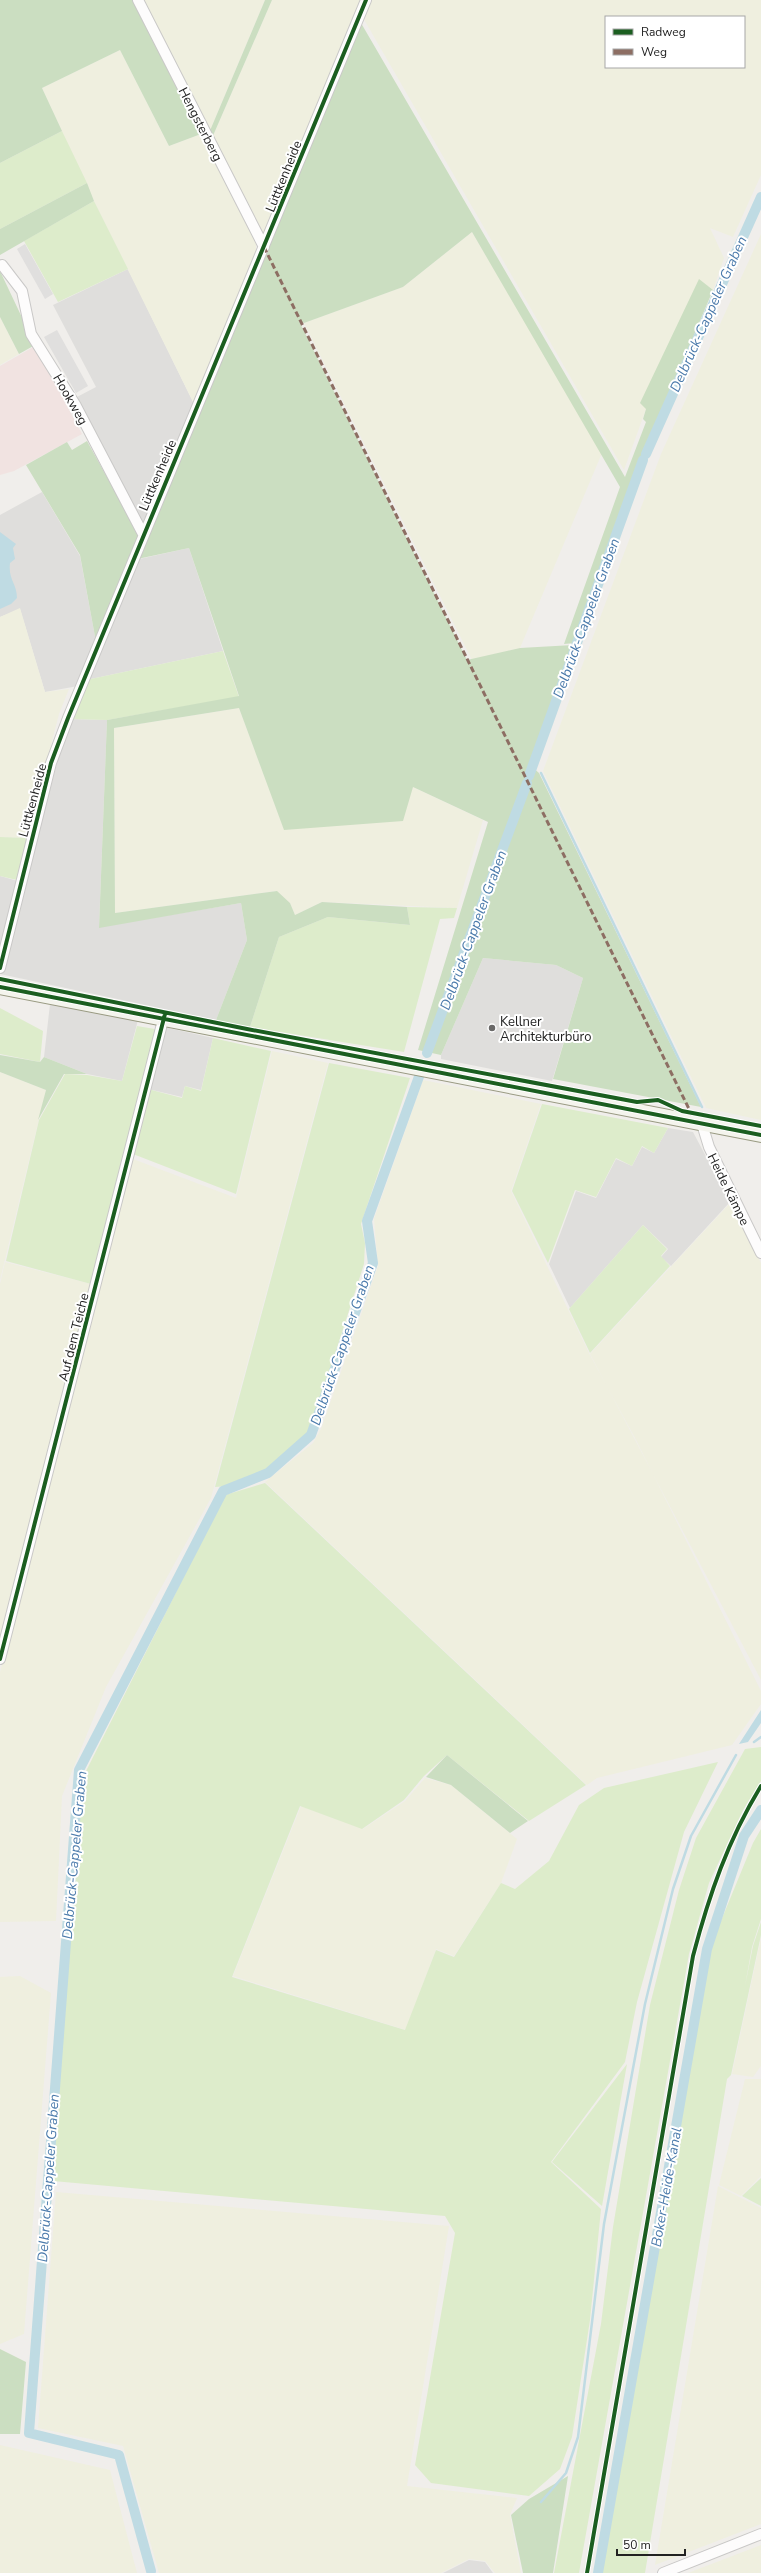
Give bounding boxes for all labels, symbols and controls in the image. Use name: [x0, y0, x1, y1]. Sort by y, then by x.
legend: [605, 16, 745, 68]
text: Radweg: [641, 24, 686, 40]
text: Weg: [641, 44, 667, 60]
street label: Hengsterberg: [174, 84, 226, 165]
street label: Lüttkenheide: [261, 138, 306, 215]
water label: Delbrück-Cappeler Graben: [665, 233, 751, 395]
street label: Hookweg: [48, 371, 92, 428]
street label: Lüttkenheide: [135, 437, 181, 514]
water label: Delbrück-Cappeler Graben: [549, 536, 624, 701]
street label: Lüttkenheide: [14, 761, 51, 839]
water label: Delbrück-Cappeler Graben: [436, 848, 511, 1013]
place label: Kellner Architekturbüro: [500, 1013, 591, 1046]
marker: Kellner Architekturbüro: [487, 1023, 497, 1033]
street label: Heide Kämpe: [703, 1150, 753, 1229]
water label: Delbrück-Cappeler Graben: [306, 1262, 379, 1428]
street label: Auf dem Teiche: [54, 1291, 94, 1383]
water label: Delbrück-Cappeler Graben: [58, 1770, 91, 1940]
water label: Delbrück-Cappeler Graben: [33, 2093, 64, 2263]
water label: Boker-Heide-Kanal: [647, 2126, 686, 2248]
scale bar: [617, 2531, 685, 2557]
text: 50 m: [623, 2537, 651, 2553]

